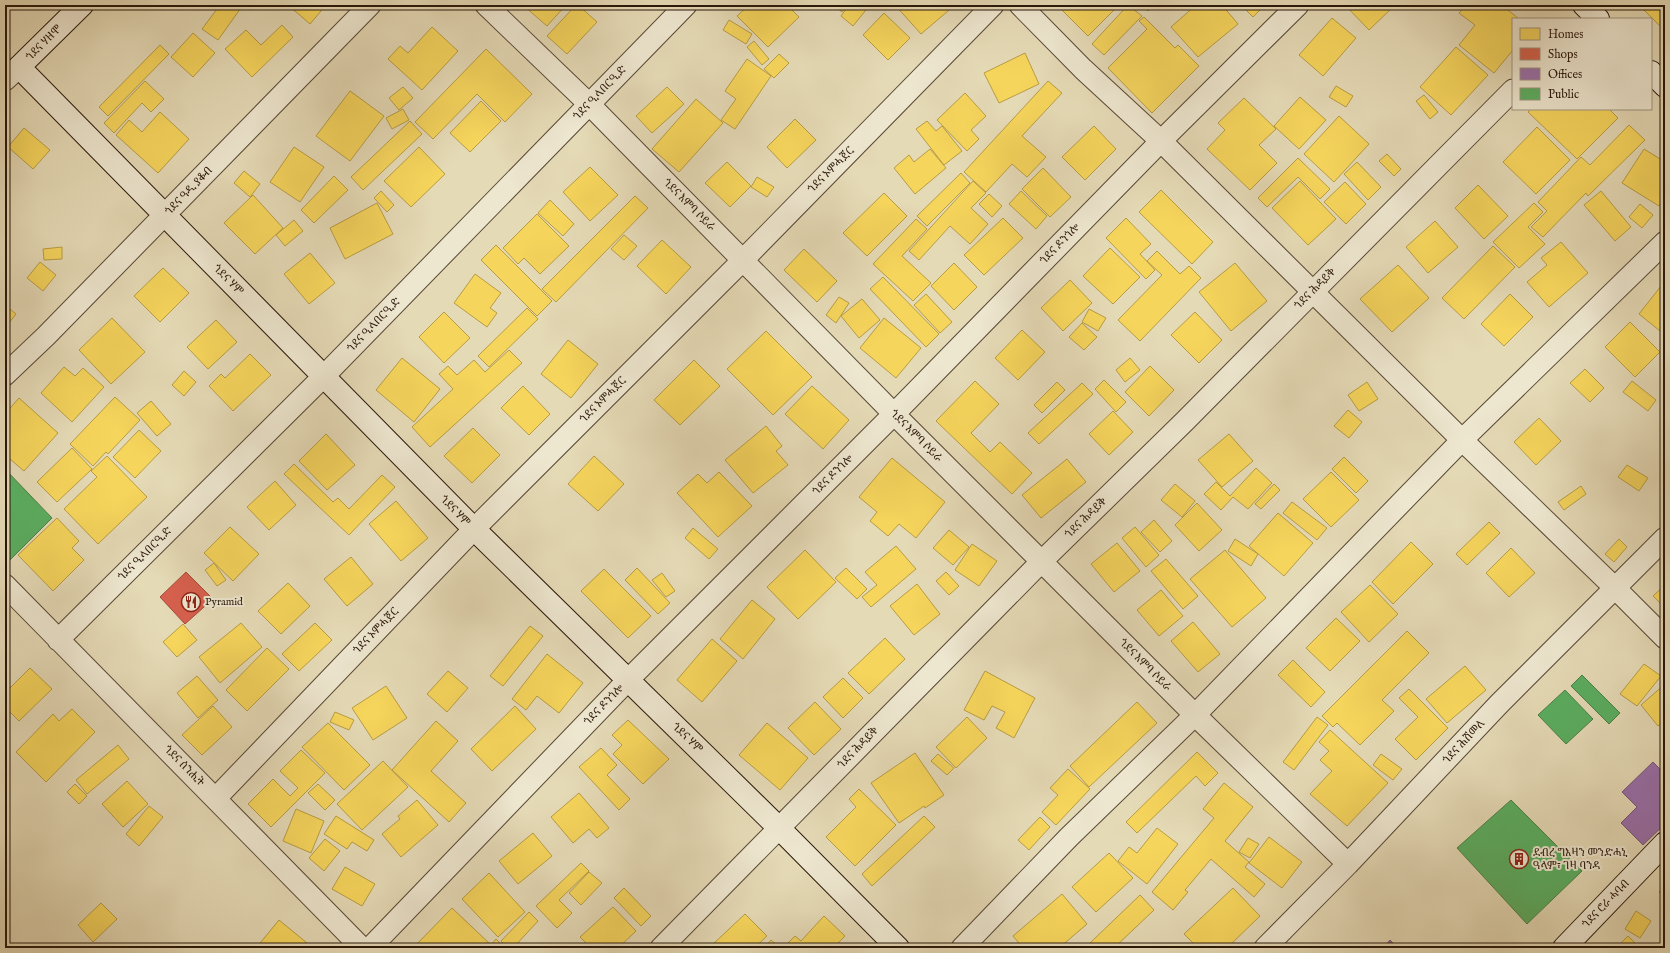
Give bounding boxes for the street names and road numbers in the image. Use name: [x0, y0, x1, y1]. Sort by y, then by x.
street label: ጎደና ሃዘሞ: [23, 22, 65, 64]
street label: ጎደና ዒላበርዒድ: [570, 62, 630, 123]
street label: ጎደና ኦምሓጀር: [805, 144, 857, 196]
street label: ጎደና ዓዲ ያቆብ: [162, 163, 216, 218]
street label: ጎደና እምባ ሶይራ: [660, 176, 718, 234]
street label: ጎደና ዶንጎሎ: [1037, 221, 1083, 267]
street label: ጎደና ሃም: [210, 262, 246, 298]
street label: ጎደና ሕዳይቅ: [1291, 265, 1339, 313]
street label: ጎደና ዒላበርዒድ: [344, 294, 404, 355]
street label: ጎደና ኦምሓጀር: [577, 374, 629, 426]
street label: ጎደና እምባ ሶይራ: [887, 407, 945, 465]
street label: ጎደና ዶንጎሎ: [810, 452, 856, 498]
street label: ጎደና ሃም: [437, 493, 473, 530]
street label: ጎደና ሕዳይቅ: [1062, 495, 1110, 541]
street label: ጎደና ዒላበርዒድ: [115, 524, 175, 584]
street label: ጎደና ኦምሓጀር: [350, 605, 402, 657]
street label: ጎደና እምባ ሶይራ: [1116, 636, 1174, 694]
street label: ጎደና ዶንጎሎ: [581, 682, 627, 728]
street label: ጎደና ሕሽመለ: [1440, 717, 1488, 767]
street label: ጎደና ሃም: [669, 720, 706, 756]
street label: ጎደና ሕዳይቅ: [835, 724, 881, 772]
street label: ጎደና ሰንሒት: [161, 743, 208, 790]
street label: ጎደና ሮራ ሓባብ: [1579, 877, 1633, 931]

